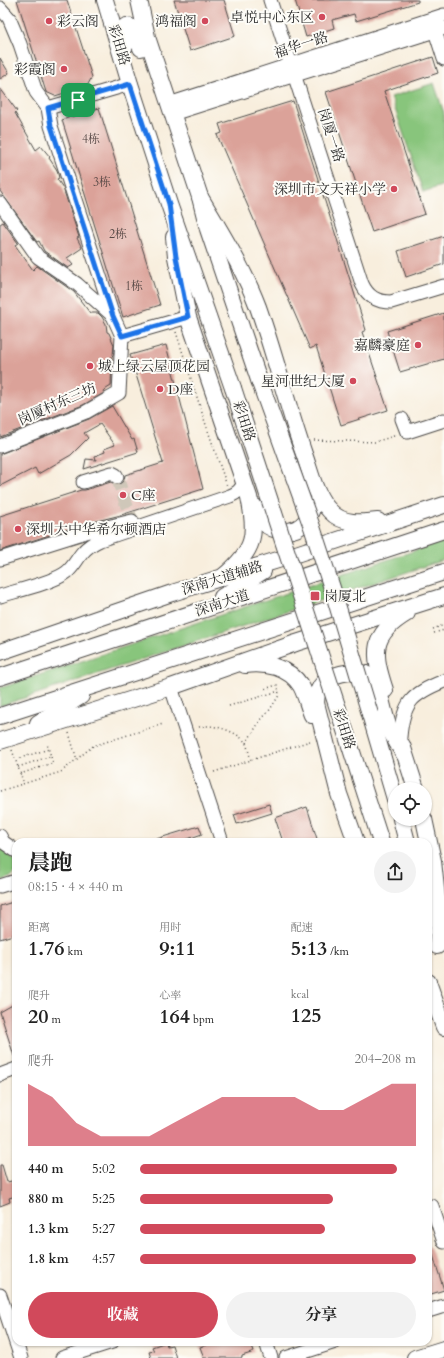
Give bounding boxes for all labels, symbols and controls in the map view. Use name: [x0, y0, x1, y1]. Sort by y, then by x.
place label: 卓悦中心东区: [230, 8, 314, 27]
place label: 彩云阁: [57, 12, 99, 31]
place label: 鸿福阁: [155, 12, 197, 31]
marker: 卓悦中心东区: [317, 12, 327, 22]
marker: 彩云阁: [44, 16, 54, 26]
marker: 鸿福阁: [200, 16, 210, 26]
street label: 彩田路: [104, 22, 134, 68]
street label: 福华一路: [271, 27, 331, 63]
place label: 彩霞阁: [14, 60, 56, 79]
marker: 彩霞阁: [59, 64, 69, 74]
pin: [61, 83, 95, 117]
icon: arrive: [67, 89, 89, 111]
street label: 岗厦一路: [313, 105, 349, 165]
house number: 4栋: [82, 131, 100, 147]
house number: 3栋: [93, 174, 111, 190]
place label: 深圳市文天祥小学: [274, 180, 386, 199]
marker: 深圳市文天祥小学: [389, 184, 399, 194]
house number: 2栋: [109, 226, 127, 242]
house number: 1栋: [125, 278, 143, 294]
place label: 嘉麟豪庭: [354, 336, 410, 355]
marker: 嘉麟豪庭: [413, 340, 423, 350]
place label: 城上绿云屋顶花园: [98, 357, 210, 376]
marker: 城上绿云屋顶花园: [85, 361, 95, 371]
place label: 星河世纪大厦: [261, 372, 345, 391]
marker: 星河世纪大厦: [348, 376, 358, 386]
street label: 岗厦村东三坊: [15, 378, 99, 430]
place label: D座: [168, 380, 193, 399]
marker: D座: [155, 384, 165, 394]
street label: 彩田路: [228, 398, 260, 444]
place label: C座: [131, 486, 156, 505]
marker: C座: [118, 490, 128, 500]
place label: 深圳大中华希尔顿酒店: [26, 520, 166, 539]
marker: 深圳大中华希尔顿酒店: [13, 524, 23, 534]
street label: 深南大道辅路: [179, 557, 265, 599]
street label: 深南大道: [192, 585, 252, 621]
place label: 岗厦北: [324, 587, 366, 606]
marker: 岗厦北: [309, 590, 321, 602]
street label: 彩田路: [328, 706, 360, 752]
map controls: [388, 782, 432, 826]
button: locate: [388, 782, 432, 826]
text: 晨跑: [28, 848, 72, 878]
button: share: [374, 851, 416, 893]
text: 08:15 · 4 × 440 m: [28, 878, 123, 896]
text: 距离: [28, 920, 50, 935]
text: 用时: [159, 920, 181, 935]
text: 配速: [291, 920, 313, 935]
text: 1.76: [28, 935, 65, 962]
text: 9:11: [159, 935, 196, 962]
text: 5:13: [291, 935, 327, 962]
text: km: [65, 944, 83, 959]
text: /km: [327, 944, 349, 959]
text: kcal: [291, 987, 309, 1002]
text: 爬升: [28, 988, 50, 1003]
text: 心率: [159, 988, 181, 1003]
text: 125: [291, 1002, 321, 1029]
text: 20: [28, 1003, 49, 1030]
text: 164: [159, 1003, 190, 1030]
text: m: [49, 1012, 61, 1027]
text: bpm: [190, 1012, 214, 1027]
text: 204–208 m: [354, 1050, 416, 1068]
text: 爬升: [28, 1052, 54, 1070]
text: 440 m: [28, 1160, 63, 1178]
text: 5:02: [92, 1160, 115, 1178]
text: 880 m: [28, 1190, 63, 1208]
text: 5:25: [92, 1190, 115, 1208]
text: 1.3 km: [28, 1220, 69, 1238]
text: 5:27: [92, 1220, 115, 1238]
text: 1.8 km: [28, 1250, 69, 1268]
text: 4:57: [92, 1250, 115, 1268]
button: 收藏: [28, 1292, 218, 1338]
button: 分享: [226, 1292, 416, 1338]

